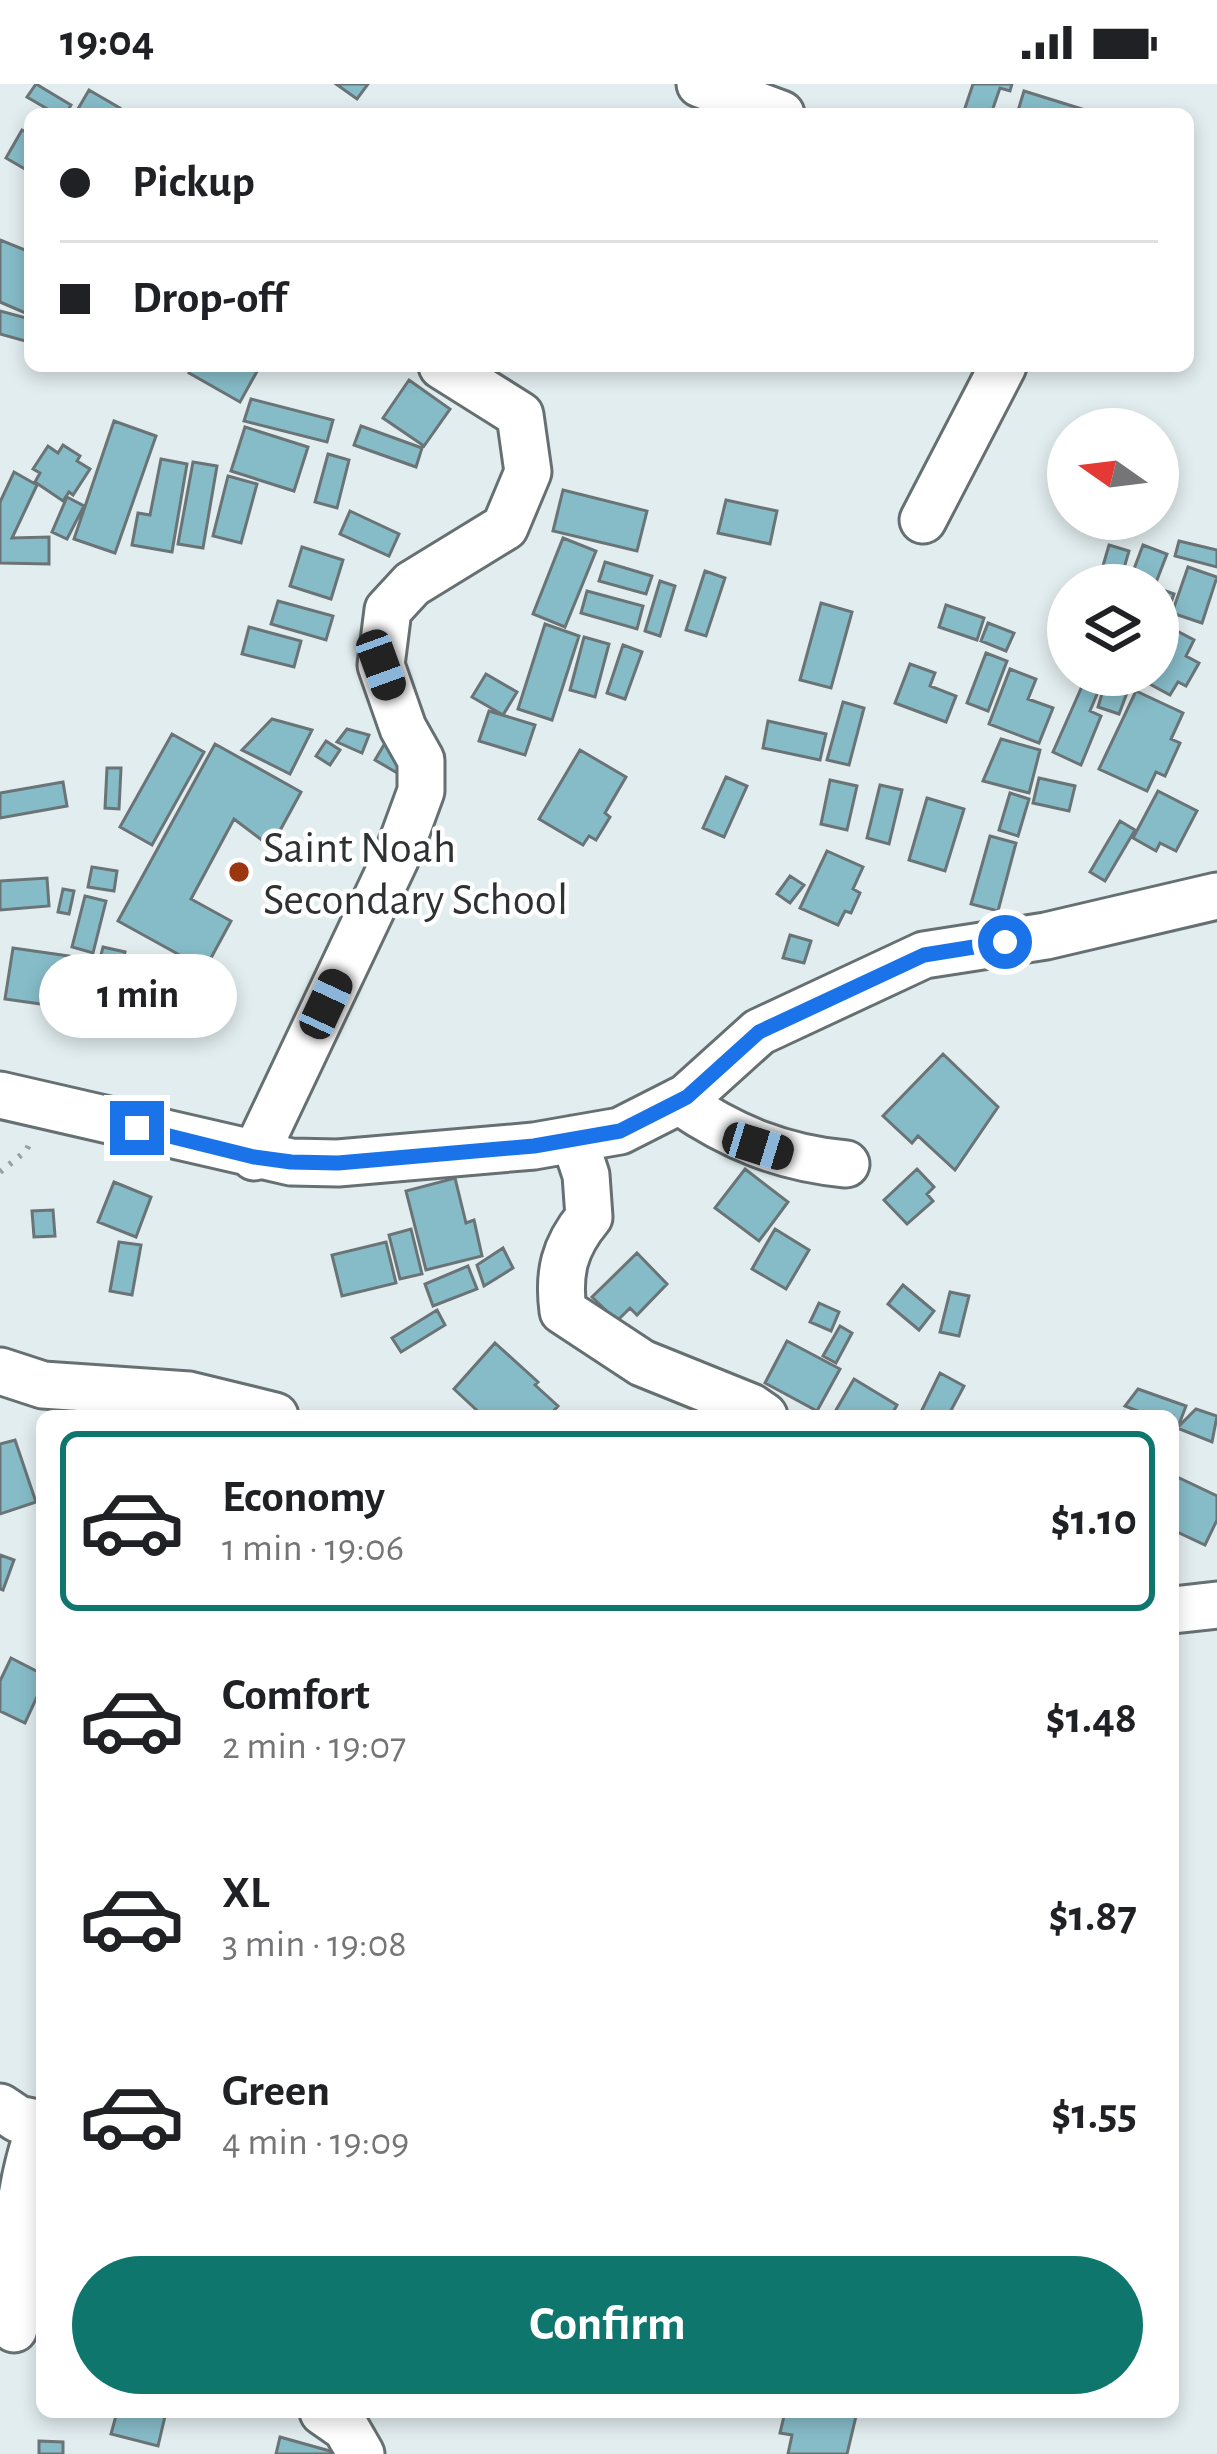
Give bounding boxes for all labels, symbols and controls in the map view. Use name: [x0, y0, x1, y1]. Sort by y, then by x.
text: 19:04: [60, 19, 154, 64]
text: Pickup: [132, 160, 255, 205]
text: Drop-off: [132, 276, 287, 321]
north arrow: [1047, 408, 1179, 540]
map controls: [1047, 408, 1179, 696]
button: layers: [1047, 564, 1179, 696]
car: [352, 625, 410, 705]
place label: Saint Noah Secondary School: [263, 826, 568, 923]
marker: Saint Noah Secondary School: [226, 859, 252, 885]
route start: [978, 915, 1032, 969]
callout: 1 min: [38, 954, 236, 1038]
car: [294, 964, 358, 1044]
text: 1 min: [97, 976, 179, 1015]
route end: [110, 1101, 164, 1155]
car: [718, 1118, 798, 1174]
icon: car: [78, 1467, 186, 1575]
text: Economy: [222, 1475, 385, 1520]
text: $1.10: [1051, 1498, 1137, 1543]
text: 1 min · 19:06: [222, 1529, 404, 1568]
icon: car: [78, 1665, 186, 1773]
text: Comfort: [222, 1673, 370, 1718]
text: $1.48: [1045, 1696, 1137, 1741]
text: 2 min · 19:07: [222, 1727, 406, 1766]
icon: car: [78, 1863, 186, 1971]
text: XL: [222, 1871, 270, 1916]
text: $1.87: [1049, 1894, 1137, 1939]
text: 3 min · 19:08: [222, 1925, 407, 1964]
icon: car: [78, 2061, 186, 2169]
text: Green: [222, 2069, 330, 2114]
text: $1.55: [1051, 2092, 1137, 2137]
text: 4 min · 19:09: [222, 2123, 409, 2162]
button: Confirm: [72, 2256, 1143, 2394]

